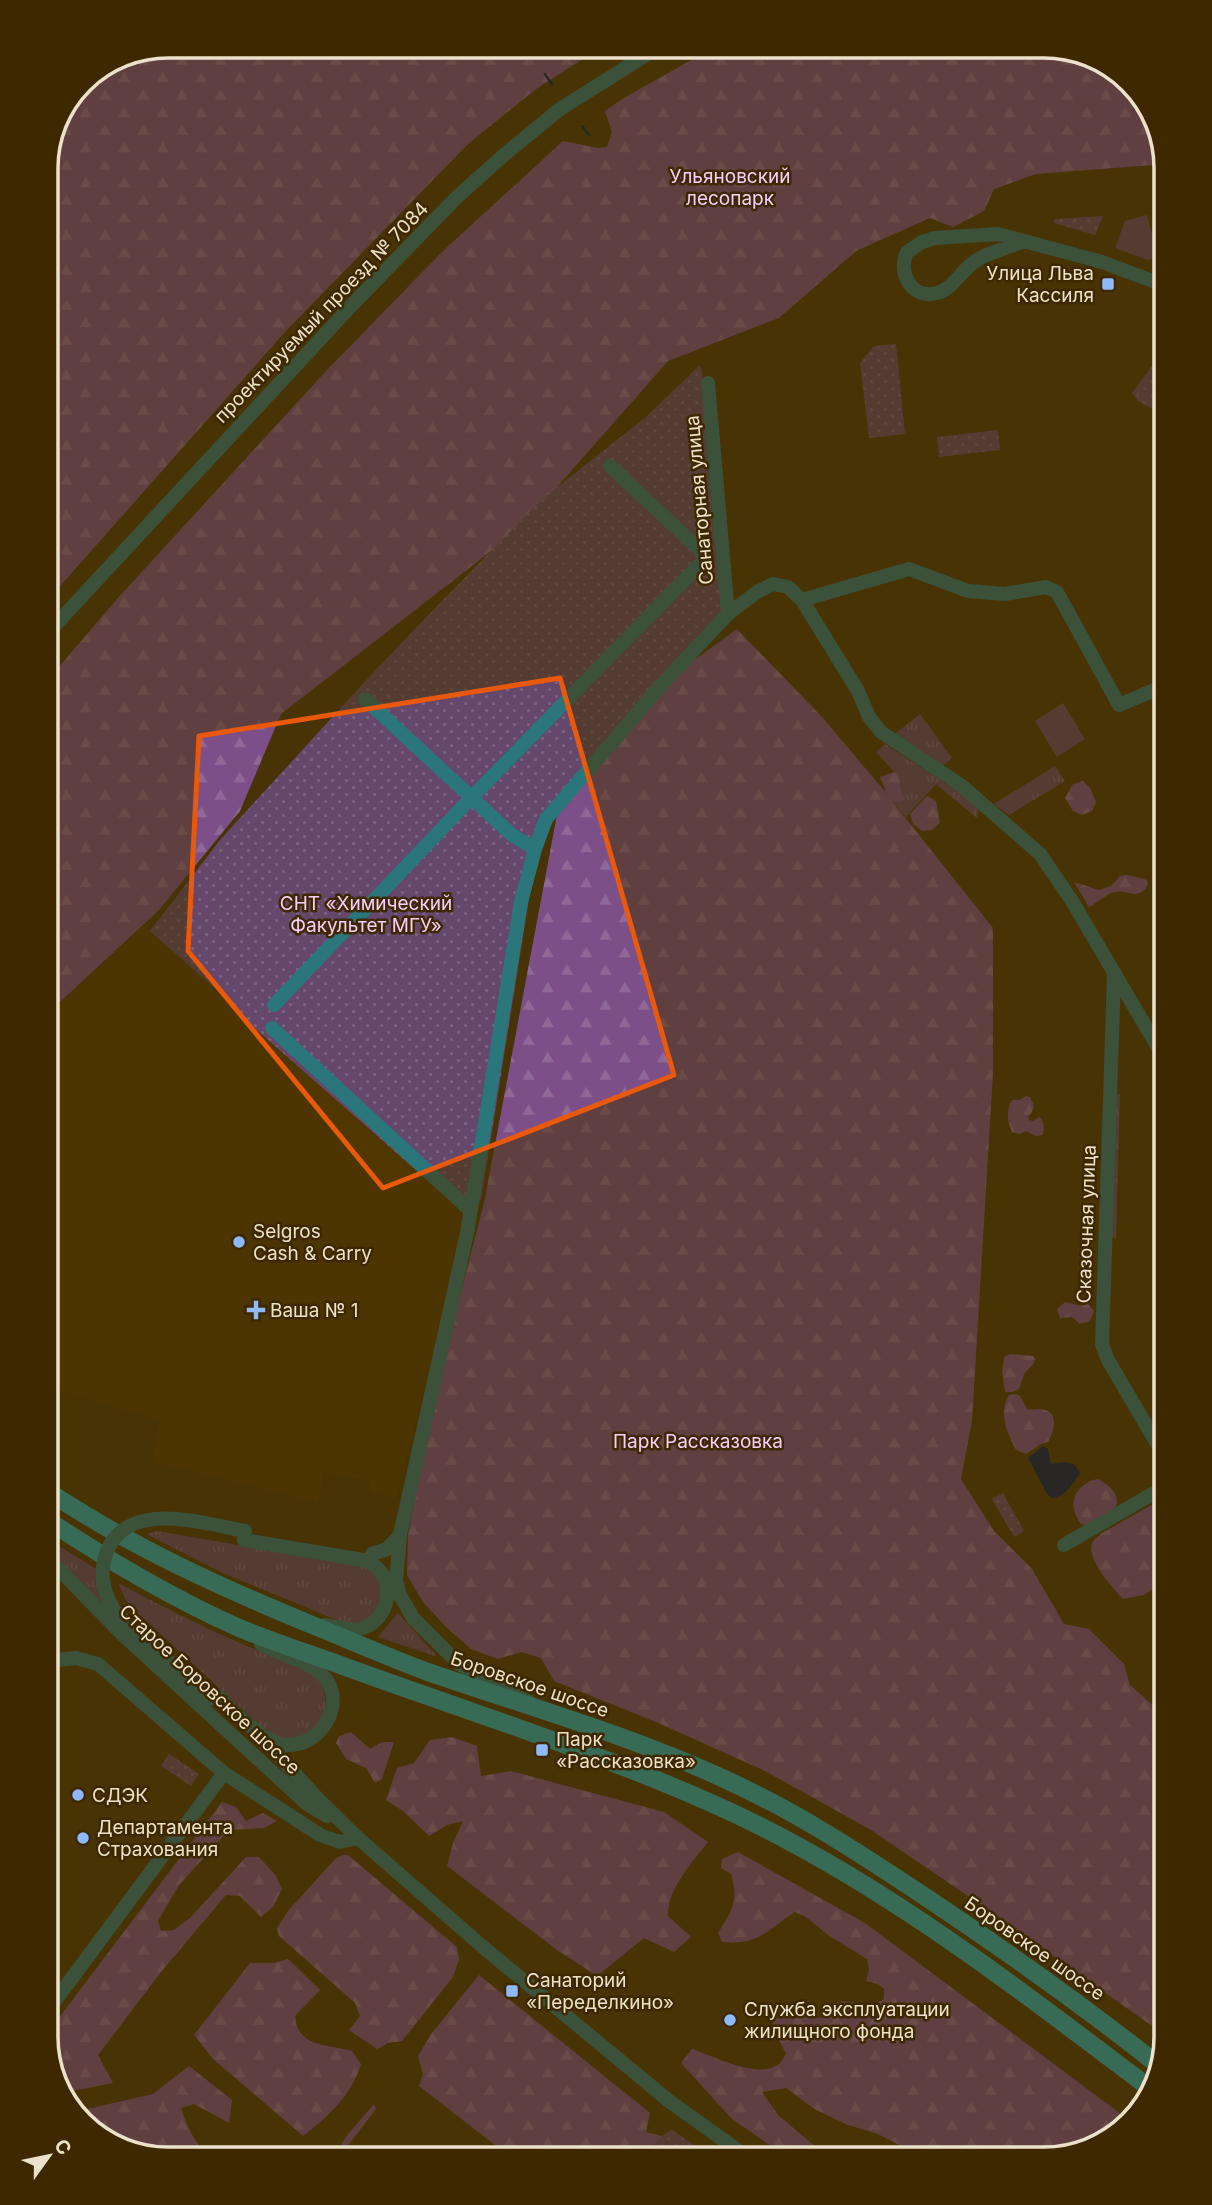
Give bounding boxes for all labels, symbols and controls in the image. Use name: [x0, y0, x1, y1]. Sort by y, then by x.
park label: Ульяновский лесопарк: [670, 165, 791, 210]
street label: проектируемый проезд № 7084: [209, 197, 433, 428]
place label: Улица Льва Кассиля: [986, 262, 1094, 307]
marker: Улица Льва Кассиля: [1100, 276, 1116, 292]
street label: Санаторная улица: [681, 414, 718, 586]
park label: СНТ «Химический Факультет МГУ»: [280, 892, 452, 937]
street label: Сказочная улица: [1072, 1144, 1101, 1304]
place label: Selgros Cash & Carry: [253, 1220, 372, 1265]
marker: Selgros Cash & Carry: [231, 1234, 247, 1250]
place label: Ваша № 1: [270, 1299, 359, 1322]
marker: Ваша № 1: [248, 1302, 264, 1318]
park label: Парк Рассказовка: [613, 1430, 783, 1453]
street label: Старое Боровское шоссе: [115, 1600, 305, 1779]
street label: Боровское шоссе: [448, 1647, 612, 1722]
place label: Парк «Рассказовка»: [556, 1728, 696, 1773]
marker: Парк «Рассказовка»: [534, 1742, 550, 1758]
place label: СДЭК: [92, 1784, 148, 1807]
marker: СДЭК: [70, 1787, 86, 1803]
place label: Департамента Страхования: [97, 1816, 233, 1861]
marker: Департамента Страхования: [75, 1830, 91, 1846]
street label: Боровское шоссе: [960, 1891, 1109, 2005]
place label: Санаторий «Переделкино»: [526, 1969, 674, 2014]
marker: Санаторий «Переделкино»: [504, 1983, 520, 1999]
place label: Служба эксплуатации жилищного фонда: [744, 1998, 950, 2043]
marker: Служба эксплуатации жилищного фонда: [722, 2012, 738, 2028]
north arrow: [14, 2121, 84, 2191]
text: С: [49, 2135, 76, 2159]

